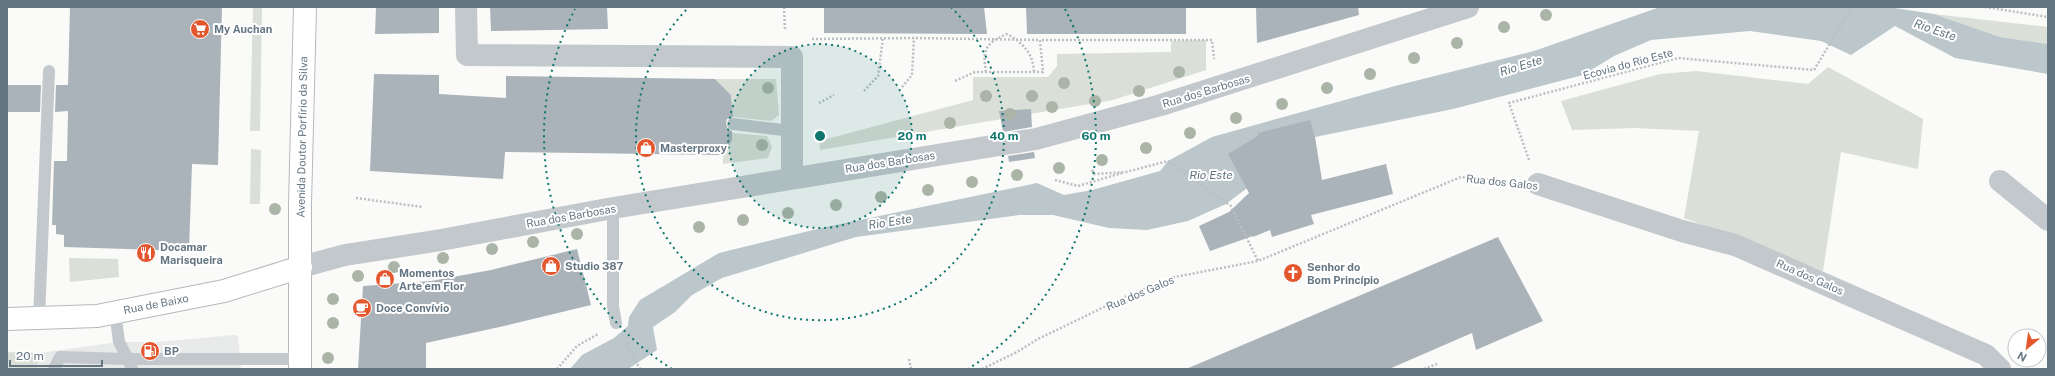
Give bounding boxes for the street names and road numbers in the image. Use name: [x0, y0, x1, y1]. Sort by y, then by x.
street label: Ecovia do Rio Este: [1582, 46, 1674, 82]
street label: Avenida Doutor Porfírio da Silva: [295, 56, 309, 218]
street label: Rua dos Barbosas: [1161, 72, 1252, 110]
street label: Rua dos Barbosas: [844, 149, 936, 175]
street label: Rua dos Galos: [1465, 172, 1539, 192]
street label: Rua dos Barbosas: [525, 202, 617, 230]
street label: Rua dos Galos: [1775, 257, 1846, 297]
street label: Rua dos Galos: [1104, 273, 1176, 313]
street label: Rua de Baixo: [122, 292, 190, 316]

